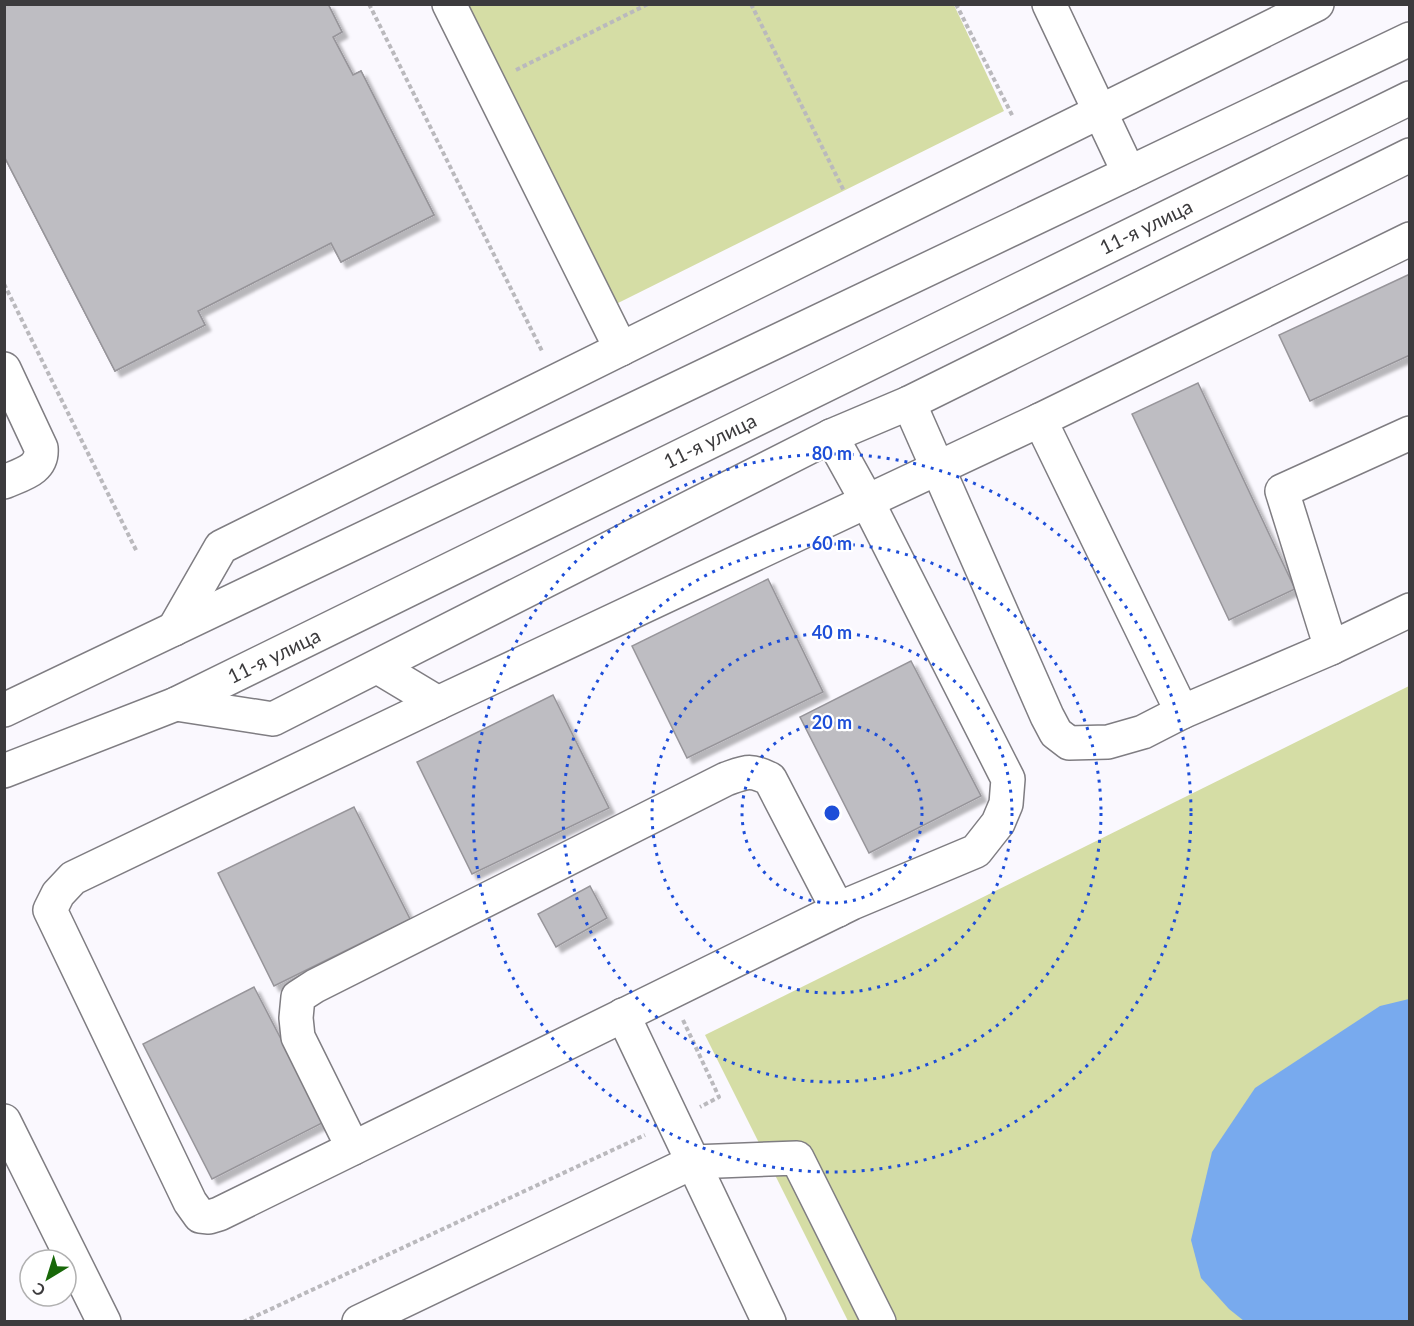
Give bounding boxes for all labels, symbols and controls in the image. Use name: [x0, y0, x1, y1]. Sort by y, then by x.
street label: 11-я улица: [1095, 193, 1196, 259]
street label: 11-я улица: [659, 407, 760, 473]
text: 80 m: [812, 442, 852, 464]
text: 60 m: [812, 532, 852, 554]
text: 40 m: [812, 621, 852, 643]
street label: 11-я улица: [223, 622, 324, 688]
text: 20 m: [812, 711, 852, 733]
centre of rings: [822, 803, 842, 823]
north arrow: [18, 1248, 78, 1308]
text: С: [28, 1279, 48, 1301]

